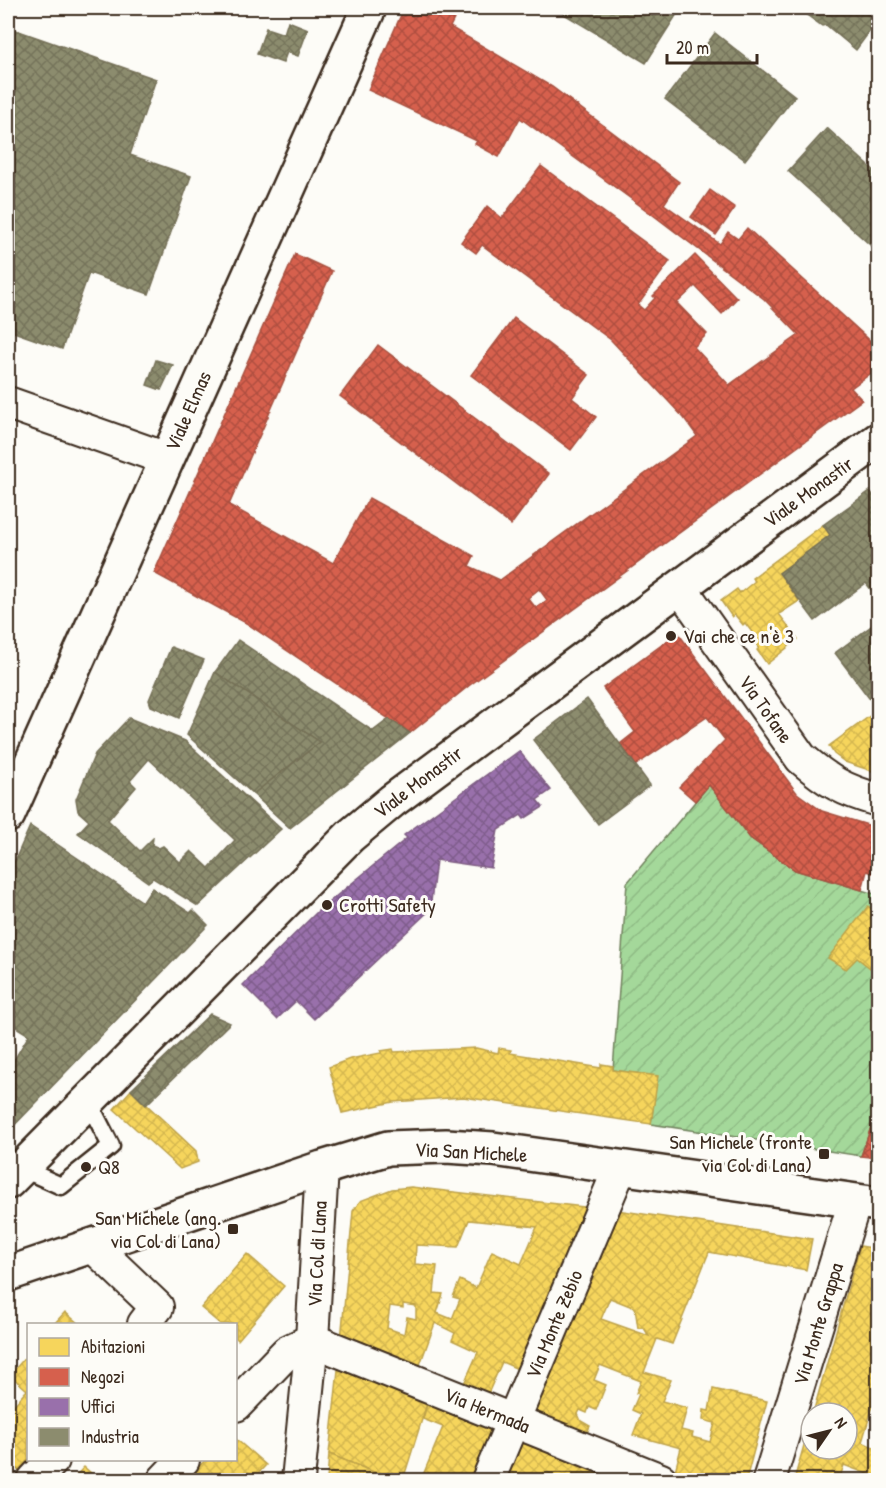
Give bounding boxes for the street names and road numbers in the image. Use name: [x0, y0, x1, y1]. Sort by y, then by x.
street label: Viale Elmas: [158, 366, 217, 455]
street label: Viale Monastir: [757, 450, 858, 533]
street label: Via Tofane: [733, 669, 800, 748]
street label: Viale Monastir: [368, 739, 468, 824]
street label: Via San Michele: [414, 1135, 528, 1168]
street label: Via Col di Lana: [300, 1200, 333, 1308]
street label: Via Monte Grappa: [786, 1259, 849, 1388]
street label: Via Monte Zebio: [519, 1265, 589, 1382]
street label: Via Hermada: [440, 1380, 534, 1439]

